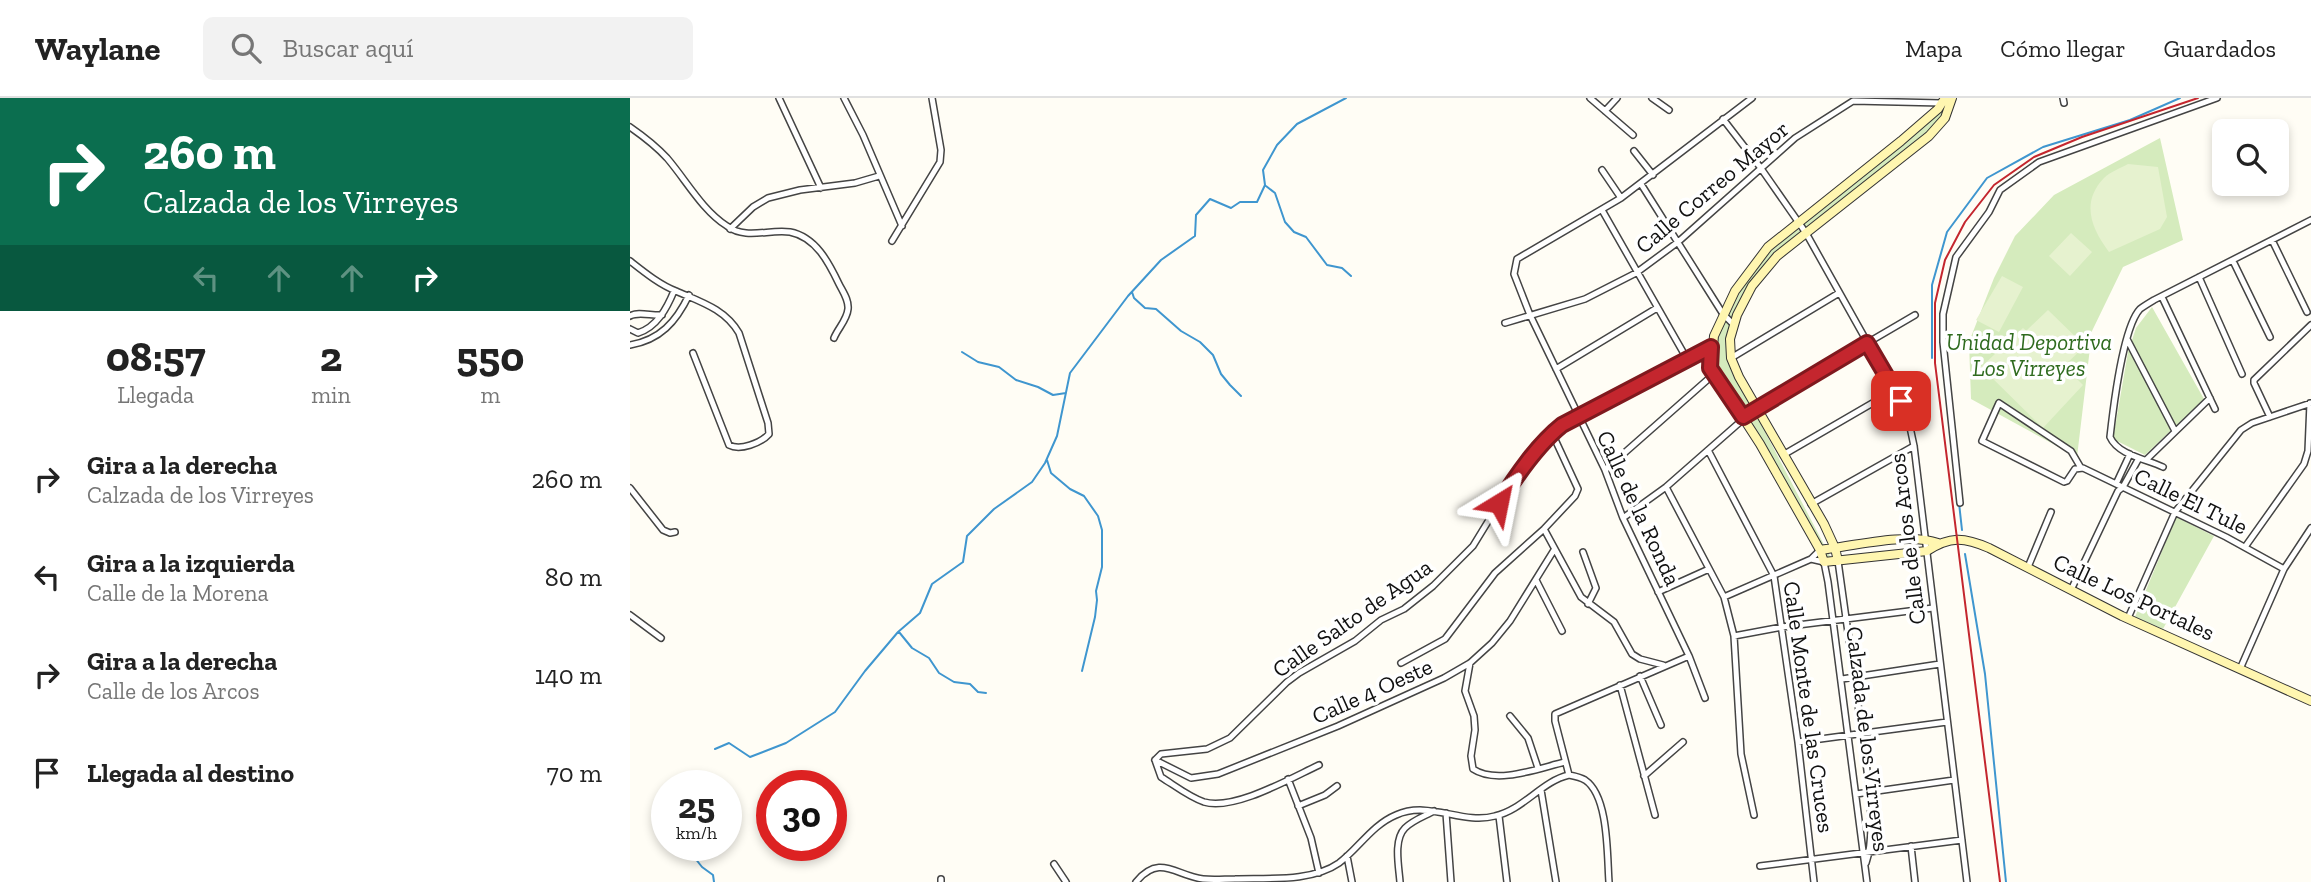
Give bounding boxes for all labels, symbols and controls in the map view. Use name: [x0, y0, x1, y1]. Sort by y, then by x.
search box: [203, 17, 693, 80]
text: Waylane: [35, 29, 161, 68]
icon: search: [227, 29, 265, 67]
text: Buscar aquí: [283, 32, 414, 64]
text: Mapa: [1905, 34, 1962, 63]
text: Cómo llegar: [2000, 34, 2126, 63]
text: Guardados: [2164, 34, 2276, 63]
street label: Calle Correo Mayor: [1630, 115, 1794, 259]
map controls: [2212, 119, 2289, 196]
button: search: [2212, 119, 2289, 196]
text: 260 m: [143, 123, 276, 182]
icon: right: [28, 126, 119, 217]
text: Calzada de los Virreyes: [143, 183, 459, 221]
icon: left: [187, 259, 225, 297]
icon: ahead: [260, 259, 298, 297]
icon: ahead: [333, 259, 371, 297]
icon: right: [406, 259, 444, 297]
park label: Unidad Deportiva Los Virreyes: [1946, 328, 2112, 382]
text: 08:57: [106, 331, 206, 382]
text: 2: [320, 331, 342, 382]
text: 550: [456, 331, 524, 382]
pin: [1871, 371, 1931, 431]
text: Llegada: [117, 381, 194, 409]
text: min: [311, 381, 351, 409]
text: m: [480, 381, 500, 409]
icon: arrive: [1882, 382, 1920, 420]
street label: Calle de la Ronda: [1591, 426, 1687, 590]
text: Gira a la derecha: [87, 449, 277, 481]
street label: Calle de los Arcos: [1883, 452, 1931, 626]
icon: right: [28, 460, 66, 498]
street label: Calle El Tule: [2130, 462, 2252, 540]
text: 260 m: [531, 463, 602, 495]
position arrow: [1462, 466, 1536, 540]
text: Calzada de los Virreyes: [87, 481, 314, 509]
text: Gira a la izquierda: [87, 547, 295, 579]
street label: Calle Los Portales: [2049, 547, 2219, 647]
street label: Calle Salto de Agua: [1267, 552, 1437, 684]
icon: left: [28, 558, 66, 596]
text: 80 m: [545, 561, 602, 593]
text: Calle de la Morena: [87, 579, 269, 607]
street label: Calle Monte de las Cruces: [1777, 579, 1841, 835]
street label: Calzada de los Virreyes: [1840, 625, 1896, 853]
text: Gira a la derecha: [87, 645, 277, 677]
street label: Calle 4 Oeste: [1307, 652, 1437, 730]
icon: right: [28, 656, 66, 694]
text: 140 m: [535, 659, 602, 691]
text: Calle de los Arcos: [87, 677, 259, 705]
icon: arrive: [28, 754, 66, 792]
text: Llegada al destino: [87, 757, 294, 789]
text: 70 m: [546, 757, 602, 789]
speed limit sign: 30: [756, 770, 847, 861]
text: 25: [678, 785, 715, 827]
text: km/h: [676, 822, 717, 844]

